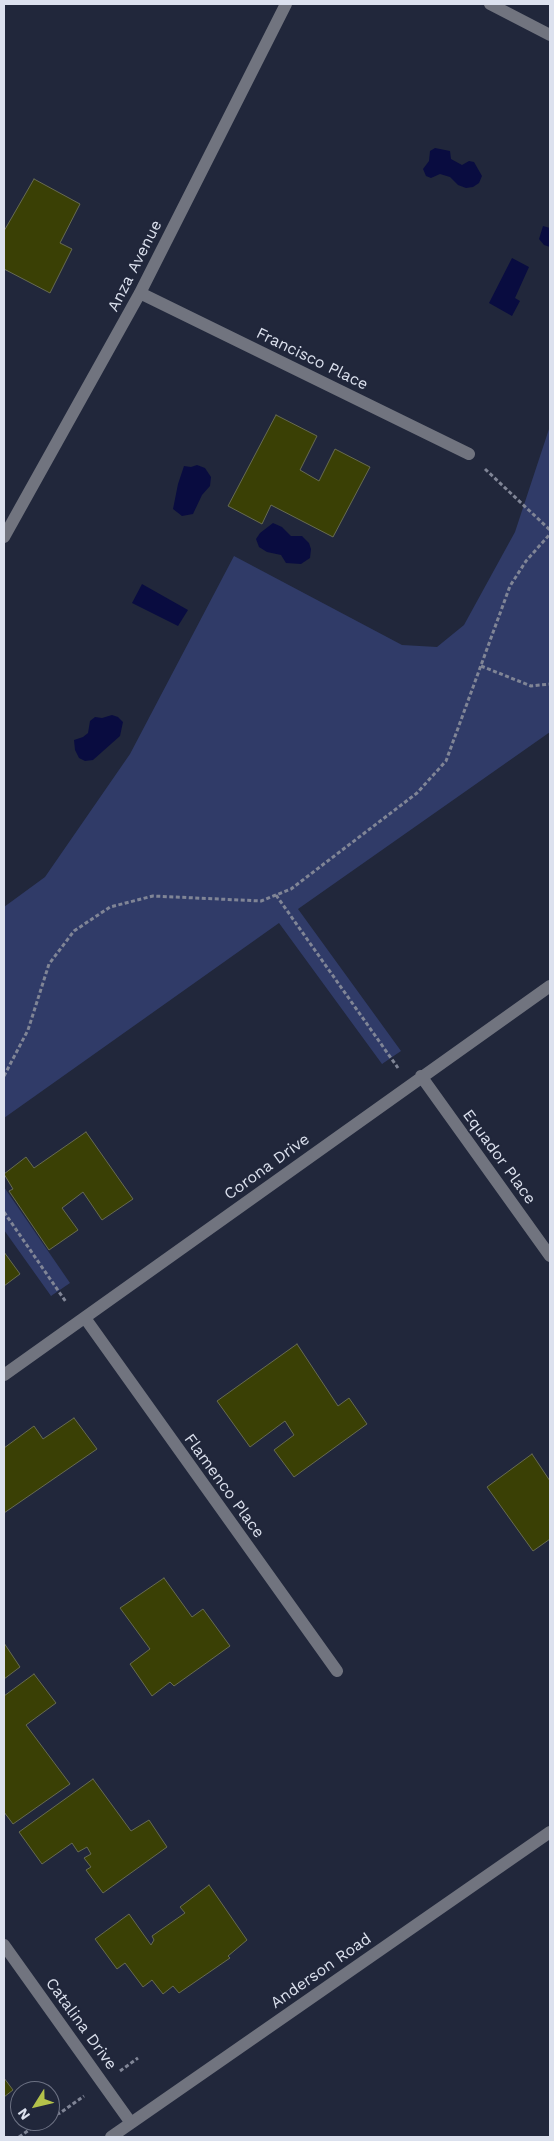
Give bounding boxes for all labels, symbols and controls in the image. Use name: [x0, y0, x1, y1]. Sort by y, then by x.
street label: Anza Avenue: [104, 217, 166, 315]
street label: Francisco Place: [253, 324, 371, 394]
street label: Equador Place: [458, 1106, 540, 1208]
street label: Corona Drive: [221, 1130, 313, 1204]
street label: Flamenco Place: [180, 1430, 268, 1542]
street label: Anderson Road: [267, 1929, 375, 2013]
street label: Catalina Drive: [41, 1974, 121, 2074]
north arrow: [10, 2081, 60, 2131]
text: N: [14, 2105, 33, 2123]

